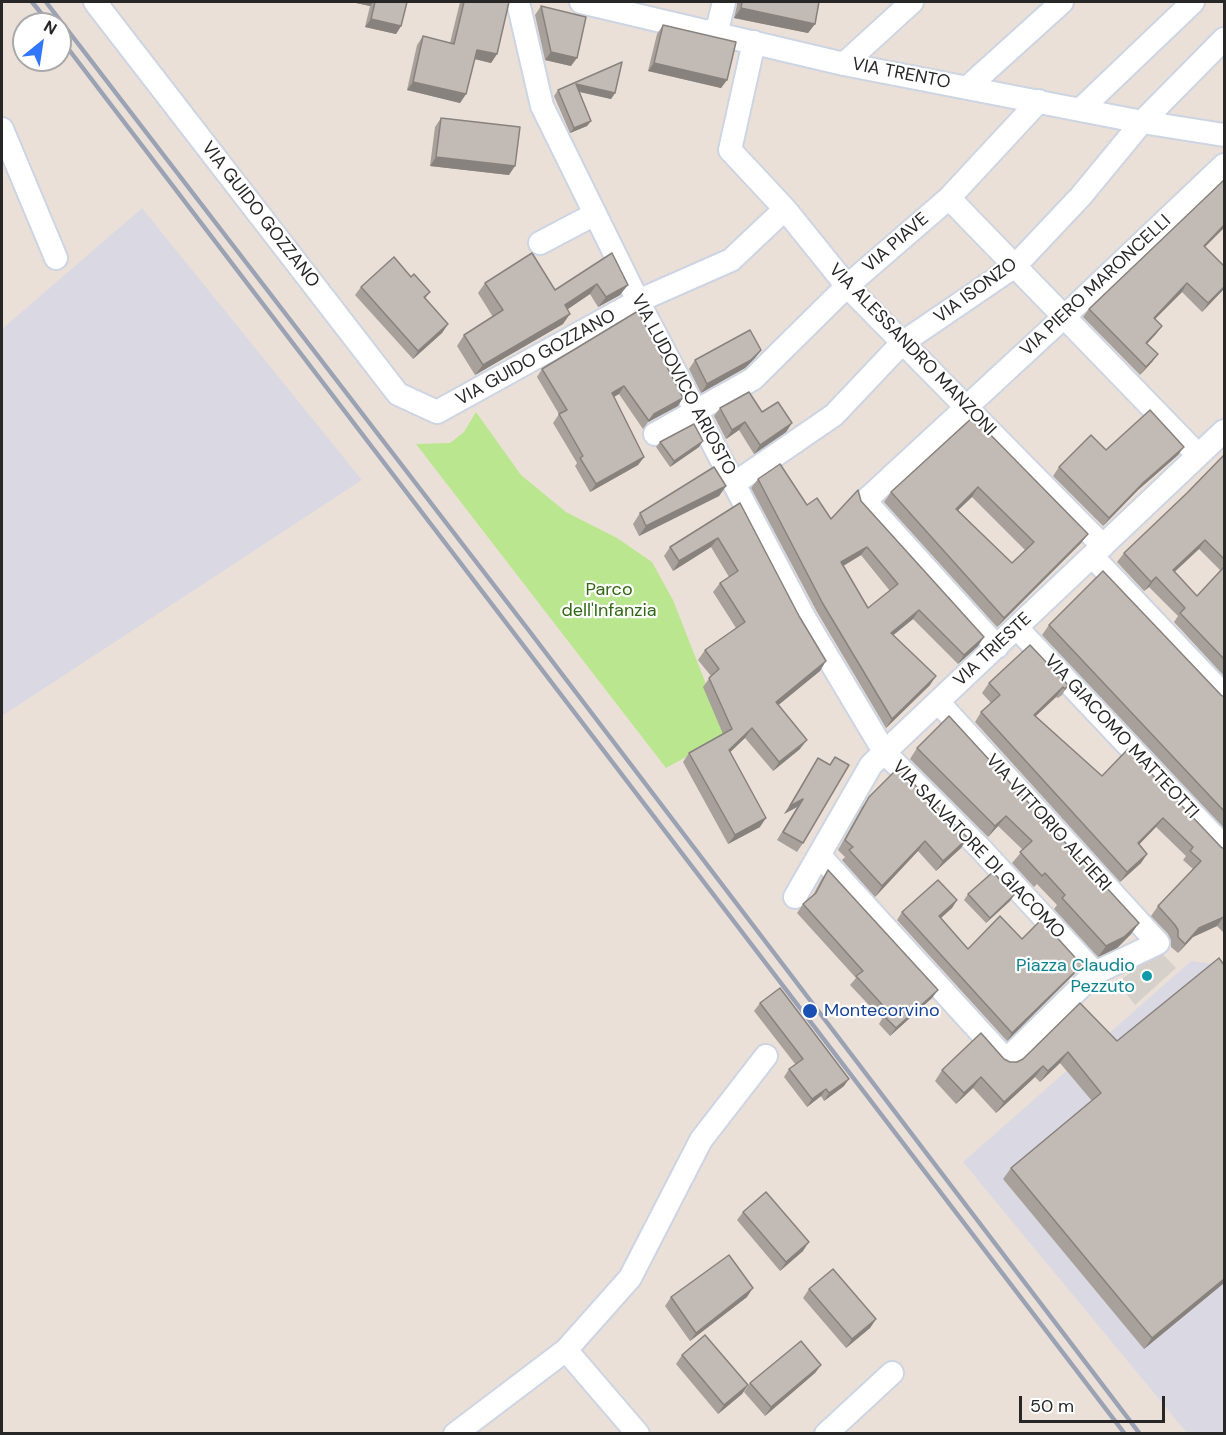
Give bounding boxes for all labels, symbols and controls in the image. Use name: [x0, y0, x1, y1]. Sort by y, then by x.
north arrow: [12, 12, 72, 72]
text: N: [40, 16, 61, 40]
street label: VIA TRENTO: [850, 54, 952, 94]
street label: VIA GUIDO GOZZANO: [196, 138, 324, 292]
street label: VIA PIAVE: [859, 209, 933, 277]
street label: VIA PIERO MARONCELLI: [1016, 211, 1176, 361]
street label: VIA ISONZO: [930, 254, 1022, 328]
street label: VIA ALESSANDRO MANZONI: [824, 259, 1000, 441]
street label: VIA LUDOVICO ARIOSTO: [626, 291, 740, 479]
street label: VIA GUIDO GOZZANO: [452, 305, 620, 411]
park label: Parco dell'Infanzia: [561, 579, 657, 622]
street label: VIA TRIESTE: [950, 608, 1036, 692]
street label: VIA GIACOMO MATTEOTTI: [1039, 650, 1203, 824]
street label: VIA VITTORIO ALFIERI: [981, 750, 1115, 896]
street label: VIA SALVATORE DI GIACOMO: [887, 757, 1069, 943]
place label: Piazza Claudio Pezzuto: [1016, 955, 1135, 998]
marker: Piazza Claudio Pezzuto: [1140, 969, 1154, 983]
place label: Montecorvino: [824, 1000, 940, 1022]
marker: Montecorvino: [801, 1002, 819, 1020]
scale bar: [1022, 1384, 1168, 1422]
text: 50 m: [1030, 1394, 1074, 1418]

